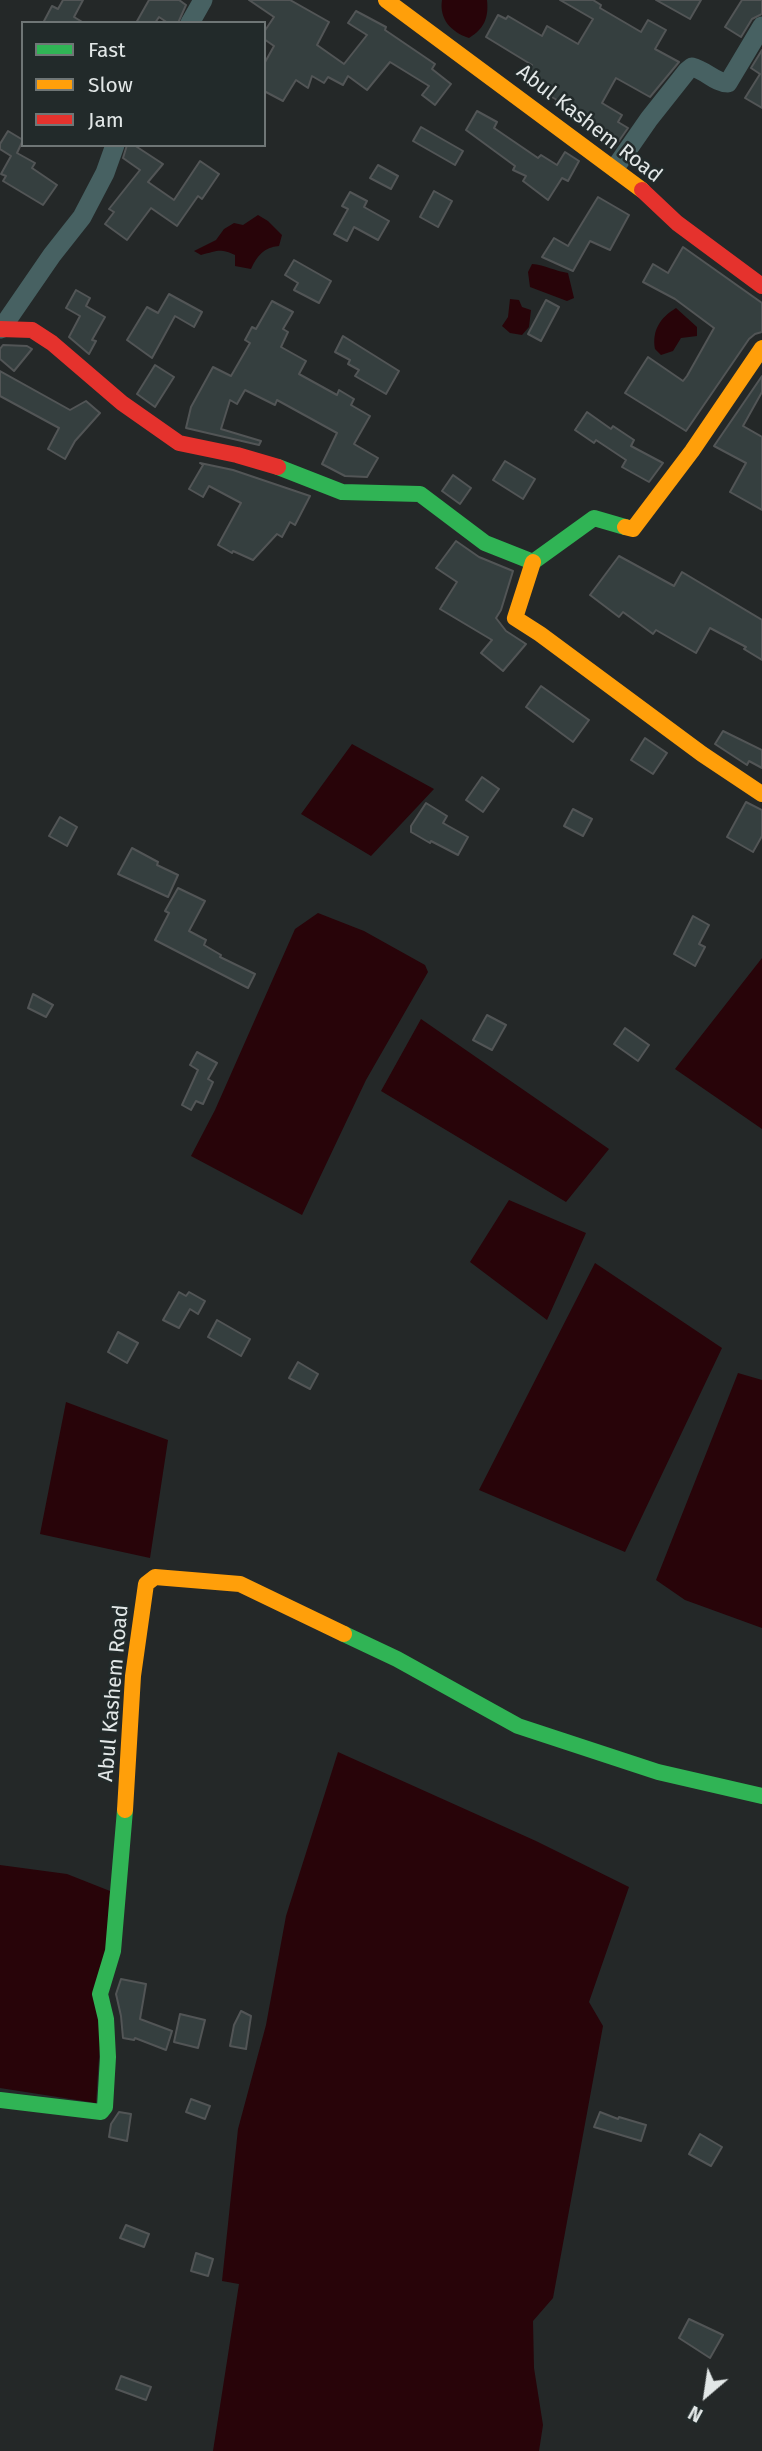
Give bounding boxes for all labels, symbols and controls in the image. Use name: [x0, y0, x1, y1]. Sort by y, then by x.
legend: [21, 21, 266, 147]
text: Fast: [88, 37, 126, 63]
street label: Abul Kashem Road: [511, 59, 667, 189]
text: Slow: [88, 72, 133, 98]
text: Jam: [88, 107, 124, 133]
street label: Abul Kashem Road: [94, 1604, 134, 1782]
north arrow: [671, 2360, 741, 2430]
text: N: [684, 2401, 707, 2427]

